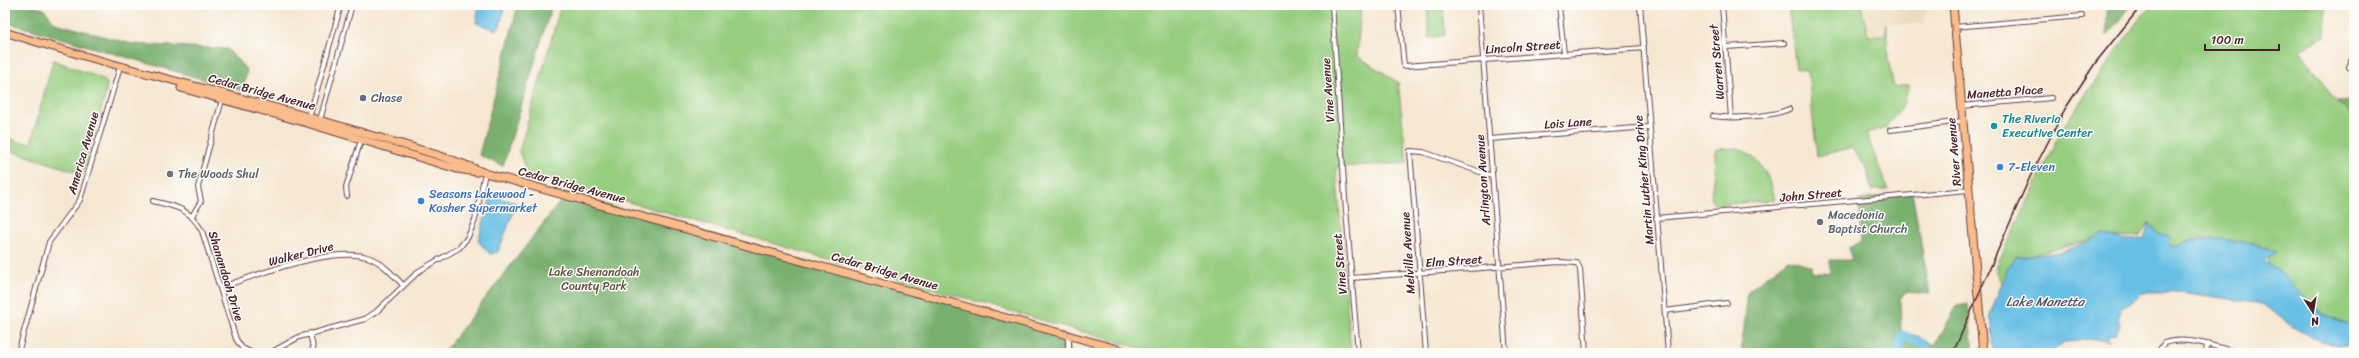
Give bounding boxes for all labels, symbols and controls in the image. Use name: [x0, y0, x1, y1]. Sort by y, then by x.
street label: Warren Street: [1703, 22, 1731, 101]
scale bar: [2205, 26, 2279, 52]
text: 100 m: [2211, 29, 2244, 51]
street label: Lincoln Street: [1484, 33, 1562, 61]
street label: Vine Avenue: [1315, 57, 1341, 123]
street label: Cedar Bridge Avenue: [206, 67, 318, 117]
street label: Manetta Place: [1966, 78, 2044, 106]
place label: Chase: [371, 87, 403, 109]
marker: Chase: [358, 93, 368, 103]
place label: The Riveria Executive Center: [2002, 108, 2093, 144]
street label: America Avenue: [60, 109, 105, 198]
street label: Lois Lane: [1543, 110, 1593, 136]
street label: Martin Luther King Drive: [1627, 114, 1661, 246]
street label: River Avenue: [1940, 117, 1968, 187]
marker: The Riveria Executive Center: [1989, 121, 1999, 131]
street label: Arlington Avenue: [1469, 134, 1497, 227]
place label: 7-Eleven: [2008, 156, 2055, 178]
street label: Cedar Bridge Avenue: [516, 160, 628, 210]
marker: 7-Eleven: [1995, 162, 2005, 172]
place label: The Woods Shul: [178, 163, 259, 185]
marker: The Woods Shul: [165, 169, 175, 179]
street label: John Street: [1778, 181, 1843, 209]
place label: Seasons Lakewood - Kosher Supermarket: [429, 183, 538, 219]
marker: Seasons Lakewood - Kosher Supermarket: [416, 196, 426, 206]
place label: Macedonia Baptist Church: [1828, 204, 1907, 240]
street label: Melville Avenue: [1394, 211, 1422, 295]
marker: Macedonia Baptist Church: [1815, 217, 1825, 227]
street label: Shanandoah Drive: [202, 228, 250, 324]
street label: Vine Street: [1326, 233, 1354, 295]
street label: Walker Drive: [266, 235, 336, 273]
street label: Cedar Bridge Avenue: [829, 245, 941, 297]
street label: Elm Street: [1425, 248, 1483, 274]
park label: Lake Shenandoah County Park: [549, 261, 639, 297]
water label: Lake Manetta: [2006, 290, 2086, 313]
north arrow: [2293, 292, 2333, 332]
text: N: [2309, 311, 2322, 331]

